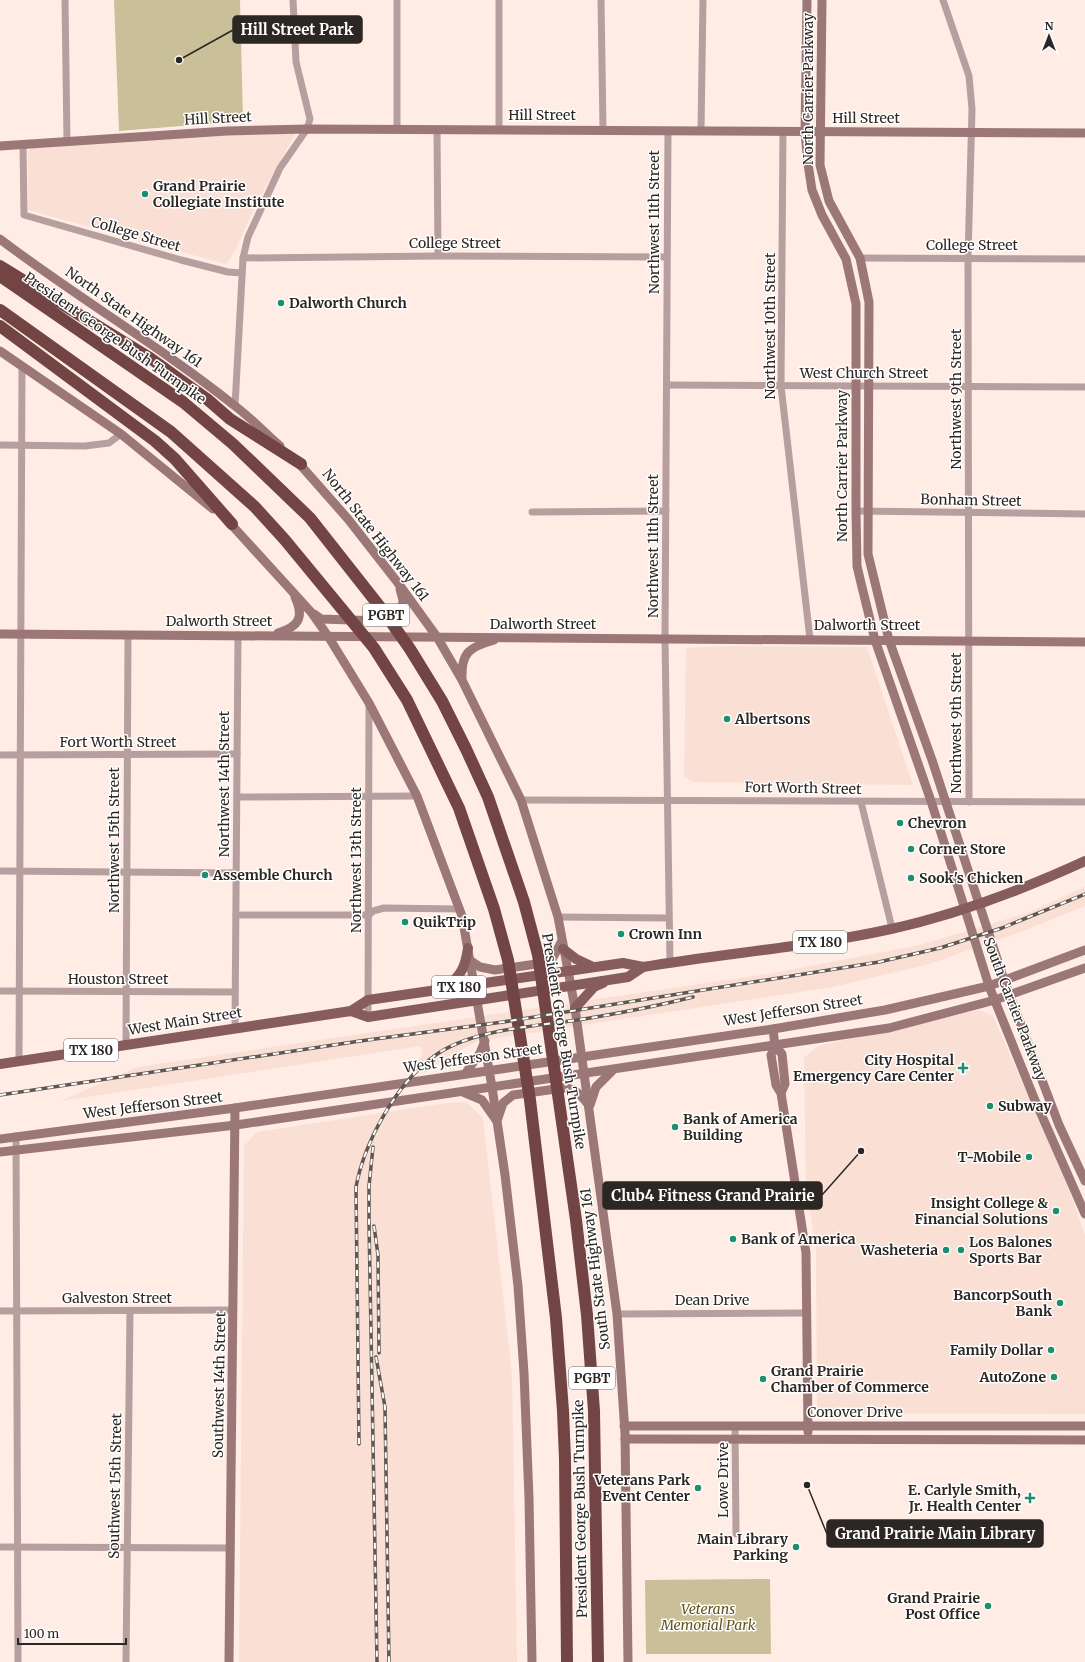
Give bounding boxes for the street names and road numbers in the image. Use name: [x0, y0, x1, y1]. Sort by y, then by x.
street label: North Carrier Parkway: [799, 12, 817, 165]
street label: Hill Street: [508, 106, 576, 124]
street label: Hill Street: [184, 107, 253, 129]
street label: Hill Street: [832, 109, 900, 127]
street label: Northwest 11th Street: [645, 149, 663, 294]
street label: College Street: [89, 213, 183, 255]
street label: College Street: [409, 234, 502, 252]
street label: College Street: [926, 236, 1019, 254]
street label: Northwest 10th Street: [761, 252, 779, 400]
street label: North State Highway 161: [62, 263, 206, 371]
street label: President George Bush Turnpike: [20, 268, 210, 408]
street label: Northwest 9th Street: [947, 328, 965, 469]
street label: West Church Street: [799, 364, 929, 382]
street label: North Carrier Parkway: [833, 389, 851, 542]
street label: North State Highway 161: [319, 465, 433, 605]
street label: Northwest 11th Street: [644, 473, 662, 618]
street label: Bonham Street: [920, 490, 1022, 510]
road number: PGBT: [363, 604, 409, 626]
street label: Dalworth Street: [166, 612, 273, 630]
street label: Dalworth Street: [490, 615, 597, 633]
street label: Dalworth Street: [814, 616, 921, 634]
street label: Northwest 9th Street: [947, 652, 965, 793]
street label: Northwest 14th Street: [215, 710, 233, 857]
street label: Fort Worth Street: [60, 733, 177, 751]
street label: Northwest 15th Street: [105, 766, 123, 913]
street label: Fort Worth Street: [744, 778, 862, 798]
street label: Northwest 13th Street: [347, 786, 365, 933]
road number: TX 180: [793, 931, 847, 953]
street label: President George Bush Turnpike: [538, 932, 590, 1150]
street label: South Carrier Parkway: [979, 935, 1051, 1084]
street label: Houston Street: [68, 970, 169, 988]
road number: TX 180: [432, 976, 486, 998]
street label: West Jefferson Street: [721, 990, 864, 1030]
street label: West Main Street: [126, 1003, 244, 1039]
road number: TX 180: [64, 1039, 118, 1061]
street label: West Jefferson Street: [401, 1039, 544, 1077]
street label: West Jefferson Street: [81, 1087, 224, 1123]
street label: South State Highway 161: [576, 1187, 614, 1351]
street label: Galveston Street: [62, 1289, 173, 1307]
street label: Dean Drive: [675, 1291, 749, 1309]
street label: Southwest 14th Street: [209, 1311, 229, 1458]
road number: PGBT: [569, 1367, 615, 1389]
street label: President George Bush Turnpike: [569, 1400, 591, 1618]
street label: Conover Drive: [807, 1403, 903, 1421]
street label: Southwest 15th Street: [105, 1412, 125, 1559]
street label: Lowe Drive: [714, 1442, 732, 1518]

